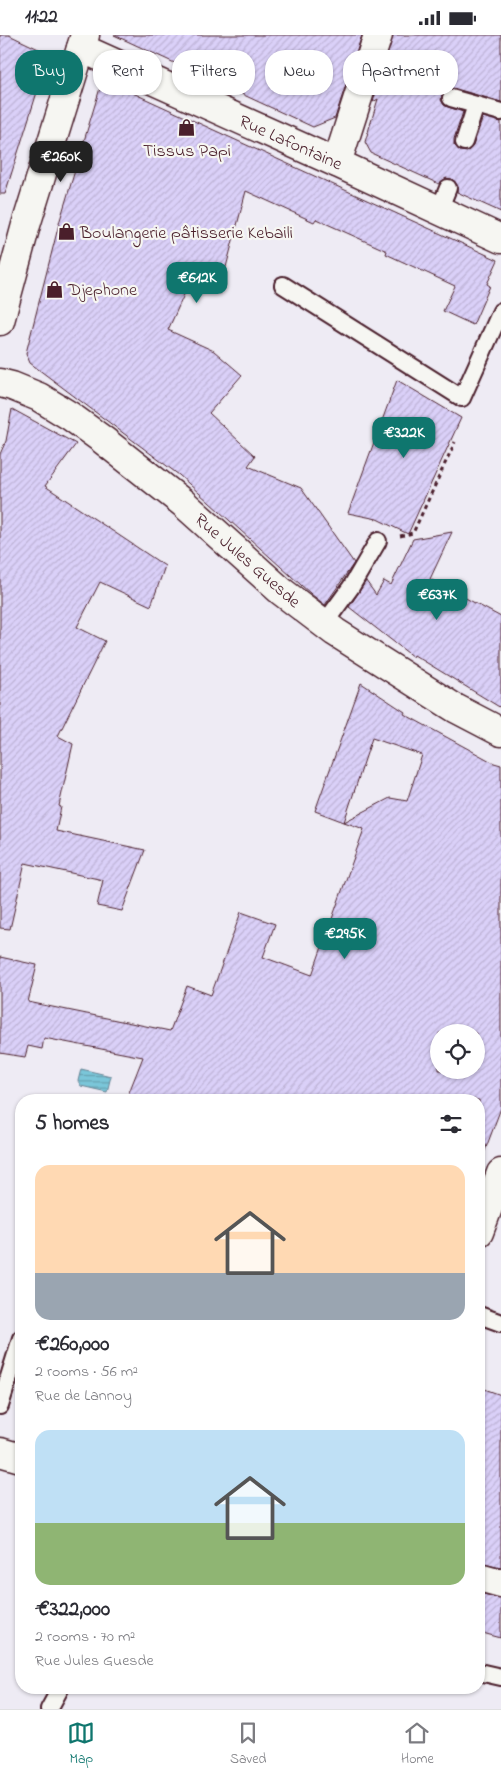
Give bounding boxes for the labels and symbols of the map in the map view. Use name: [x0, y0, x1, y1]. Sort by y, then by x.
street label: Rue Lafontaine: [234, 109, 347, 179]
shop icon: Tissus Papi: [177, 117, 197, 137]
place label: Tissus Papi: [143, 139, 231, 165]
pin: €260K: [26, 141, 96, 183]
place label: Boulangerie pâtisserie Kebaili: [79, 221, 293, 248]
shop icon: Boulangerie pâtisserie Kebaili: [56, 222, 76, 242]
pin: €612K: [162, 261, 232, 304]
place label: Djephone: [67, 278, 138, 304]
shop icon: Djephone: [44, 279, 64, 299]
pin: €322K: [369, 417, 439, 459]
street label: Rue Jules Guesde: [188, 508, 306, 616]
pin: €637K: [402, 579, 472, 621]
pin: €295K: [310, 917, 380, 960]

